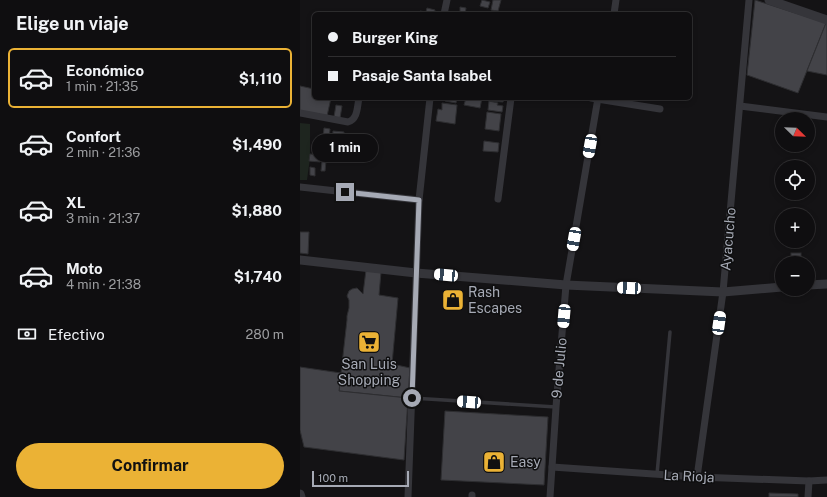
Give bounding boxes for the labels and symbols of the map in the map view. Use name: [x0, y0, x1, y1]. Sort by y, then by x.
north arrow: [775, 112, 815, 152]
car: [582, 133, 598, 159]
callout: 1 min: [312, 134, 378, 162]
route end: [336, 183, 354, 201]
street label: Ayacucho: [717, 207, 739, 271]
car: [566, 226, 582, 252]
car: [434, 268, 458, 282]
car: [617, 281, 641, 295]
place label: Rash Escapes: [468, 284, 522, 316]
shop icon: Rash Escapes: [440, 287, 466, 313]
car: [557, 304, 571, 328]
car: [711, 310, 727, 336]
supermarket icon: San Luis Shopping: [356, 329, 382, 355]
street label: 9 de Julio: [548, 337, 570, 399]
place label: San Luis Shopping: [338, 356, 400, 388]
route start: [403, 389, 421, 407]
car: [457, 395, 481, 409]
shop icon: Easy: [481, 449, 507, 475]
place label: Easy: [510, 454, 541, 470]
street label: La Rioja: [663, 467, 715, 485]
scale bar: [312, 469, 409, 488]

